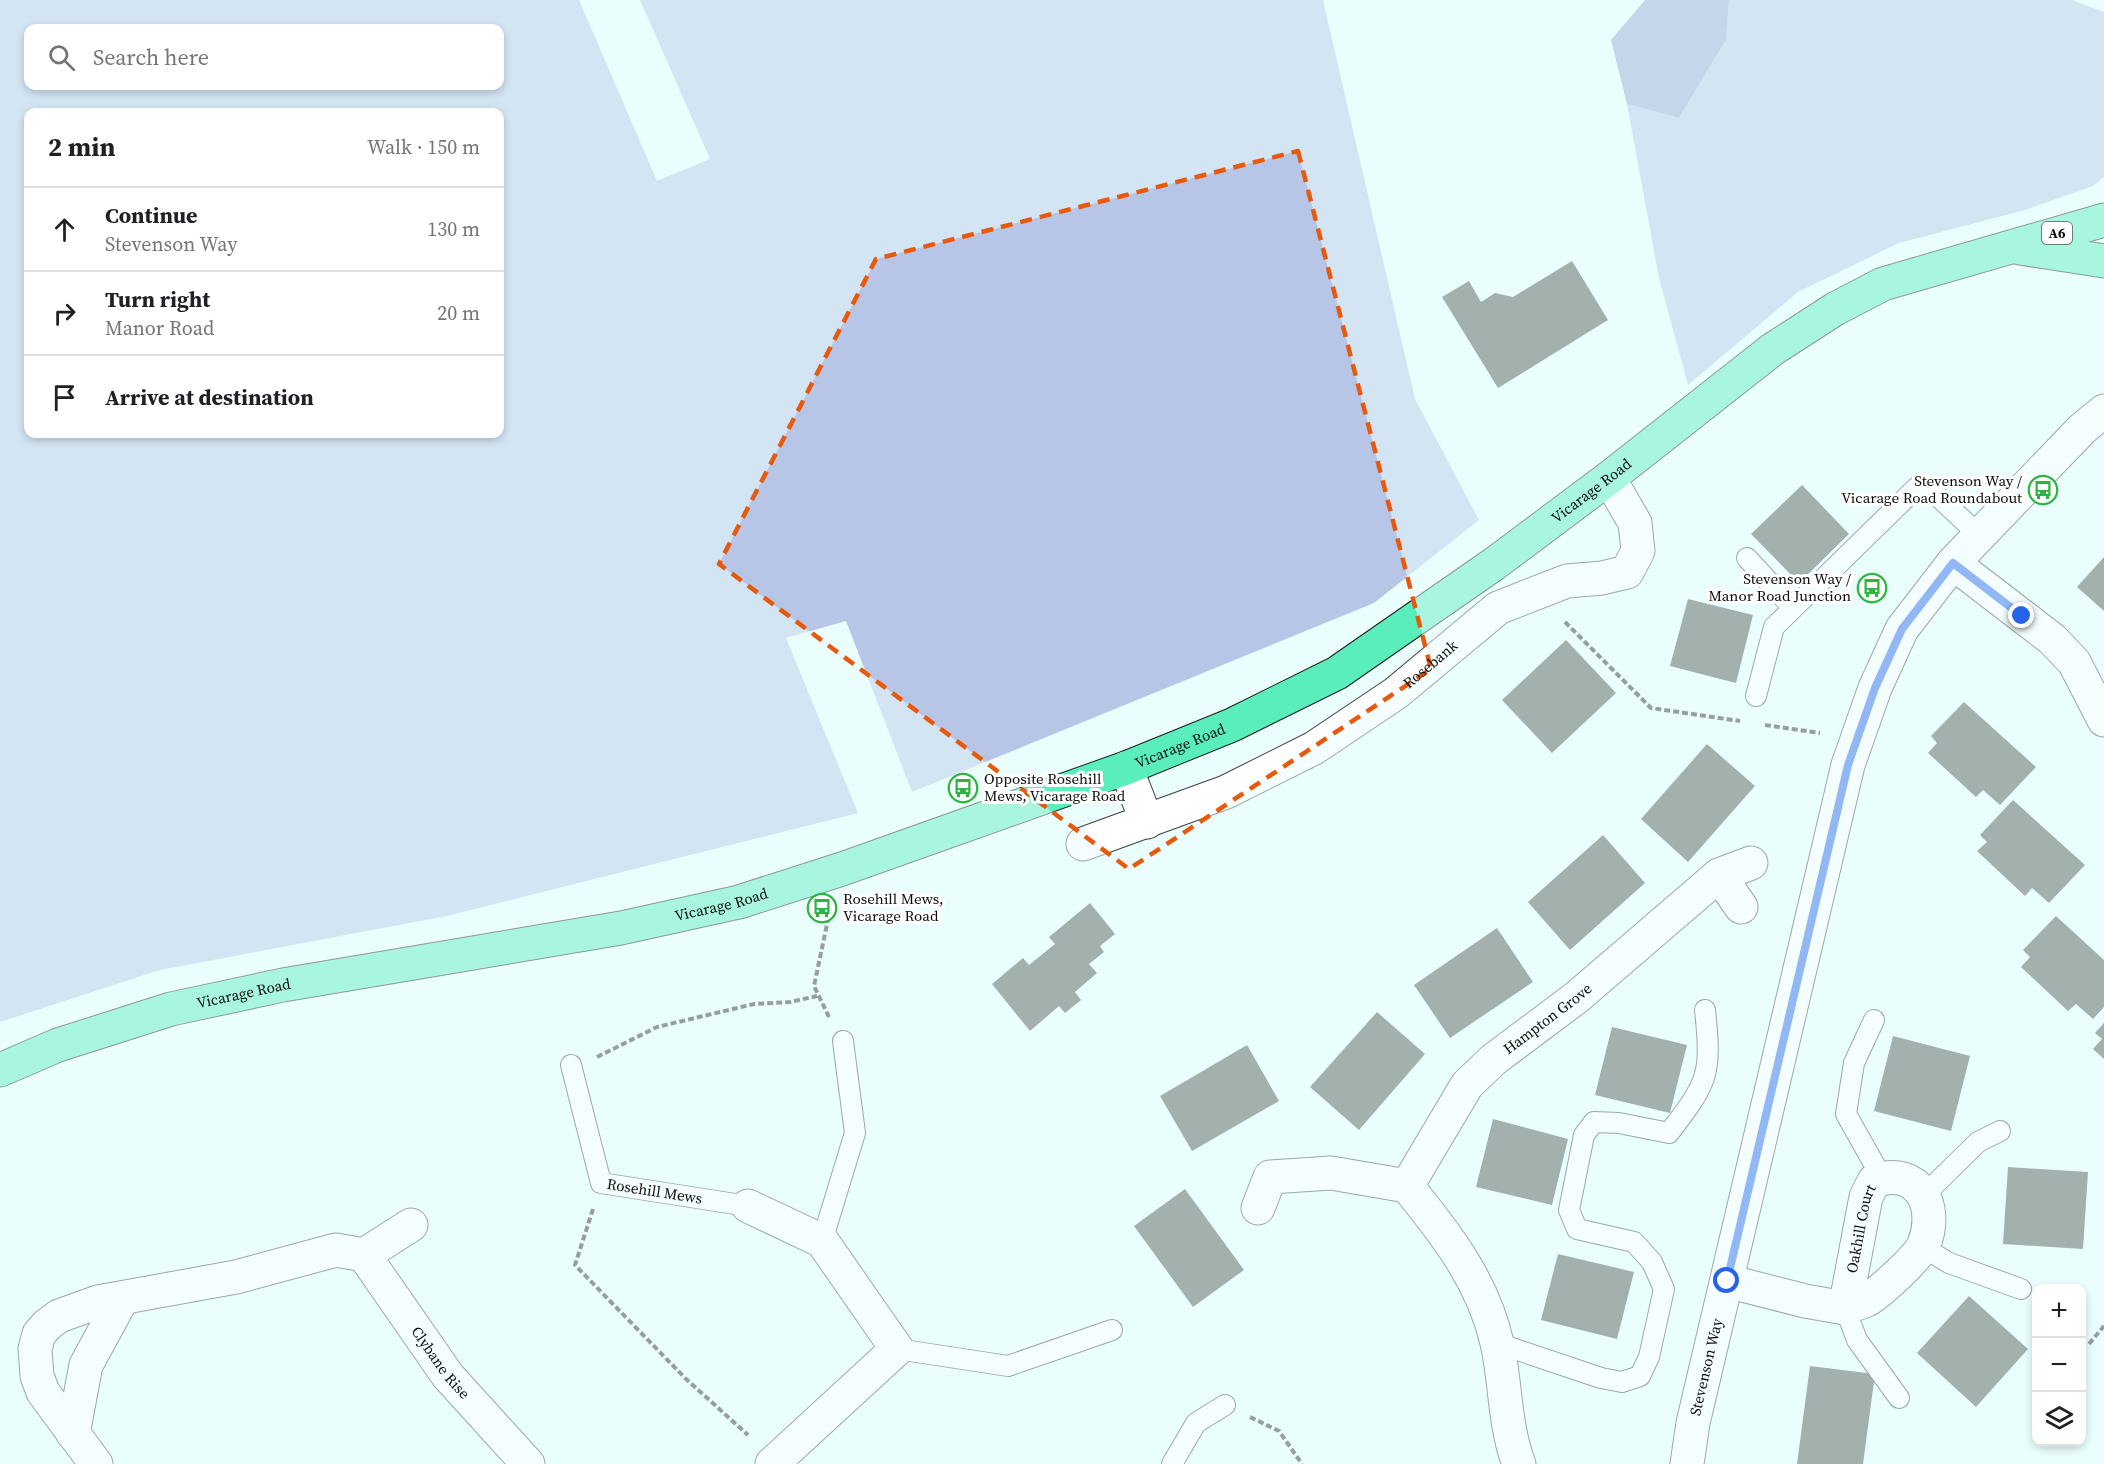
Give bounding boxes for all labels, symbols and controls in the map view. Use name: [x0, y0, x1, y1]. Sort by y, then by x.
search box: [24, 24, 504, 90]
icon: search: [45, 41, 78, 74]
text: Search here: [93, 42, 209, 72]
text: 2 min: [48, 129, 115, 165]
text: Walk · 150 m: [367, 133, 480, 161]
text: Continue: [105, 200, 198, 230]
icon: ahead: [48, 213, 81, 246]
text: 130 m: [427, 215, 480, 243]
road number: A6: [2042, 222, 2072, 244]
text: Stevenson Way: [105, 230, 237, 258]
text: Turn right: [105, 284, 210, 314]
icon: right: [48, 297, 81, 330]
text: 20 m: [437, 299, 480, 327]
text: Manor Road: [105, 314, 214, 342]
icon: arrive: [48, 381, 81, 414]
text: Arrive at destination: [105, 382, 314, 412]
street label: Vicarage Road: [1547, 453, 1636, 528]
place label: Stevenson Way / Vicarage Road Roundabout: [1841, 470, 2022, 508]
bus stop icon: Stevenson Way / Vicarage Road Roundabout: [2027, 474, 2059, 506]
place label: Stevenson Way / Manor Road Junction: [1709, 568, 1851, 606]
bus stop icon: Stevenson Way / Manor Road Junction: [1856, 572, 1888, 604]
route end: [2008, 602, 2034, 628]
street label: Rosebank: [1398, 634, 1462, 693]
street label: Vicarage Road: [1132, 718, 1229, 773]
place label: Opposite Rosehill Mews, Vicarage Road: [984, 768, 1126, 806]
bus stop icon: Opposite Rosehill Mews, Vicarage Road: [947, 772, 979, 804]
street label: Vicarage Road: [672, 882, 771, 926]
place label: Rosehill Mews, Vicarage Road: [843, 888, 944, 926]
bus stop icon: Rosehill Mews, Vicarage Road: [806, 892, 838, 924]
street label: Vicarage Road: [195, 973, 293, 1013]
street label: Hampton Grove: [1499, 978, 1596, 1059]
street label: Rosehill Mews: [605, 1173, 704, 1209]
street label: Oakhill Court: [1841, 1180, 1881, 1275]
route start: [1713, 1267, 1739, 1293]
map controls: [2032, 1284, 2086, 1446]
button: +: [2032, 1284, 2086, 1338]
street label: Stevenson Way: [1684, 1316, 1727, 1418]
street label: Clybane Rise: [407, 1322, 475, 1404]
button: −: [2032, 1338, 2086, 1392]
button: layers: [2032, 1392, 2086, 1446]

